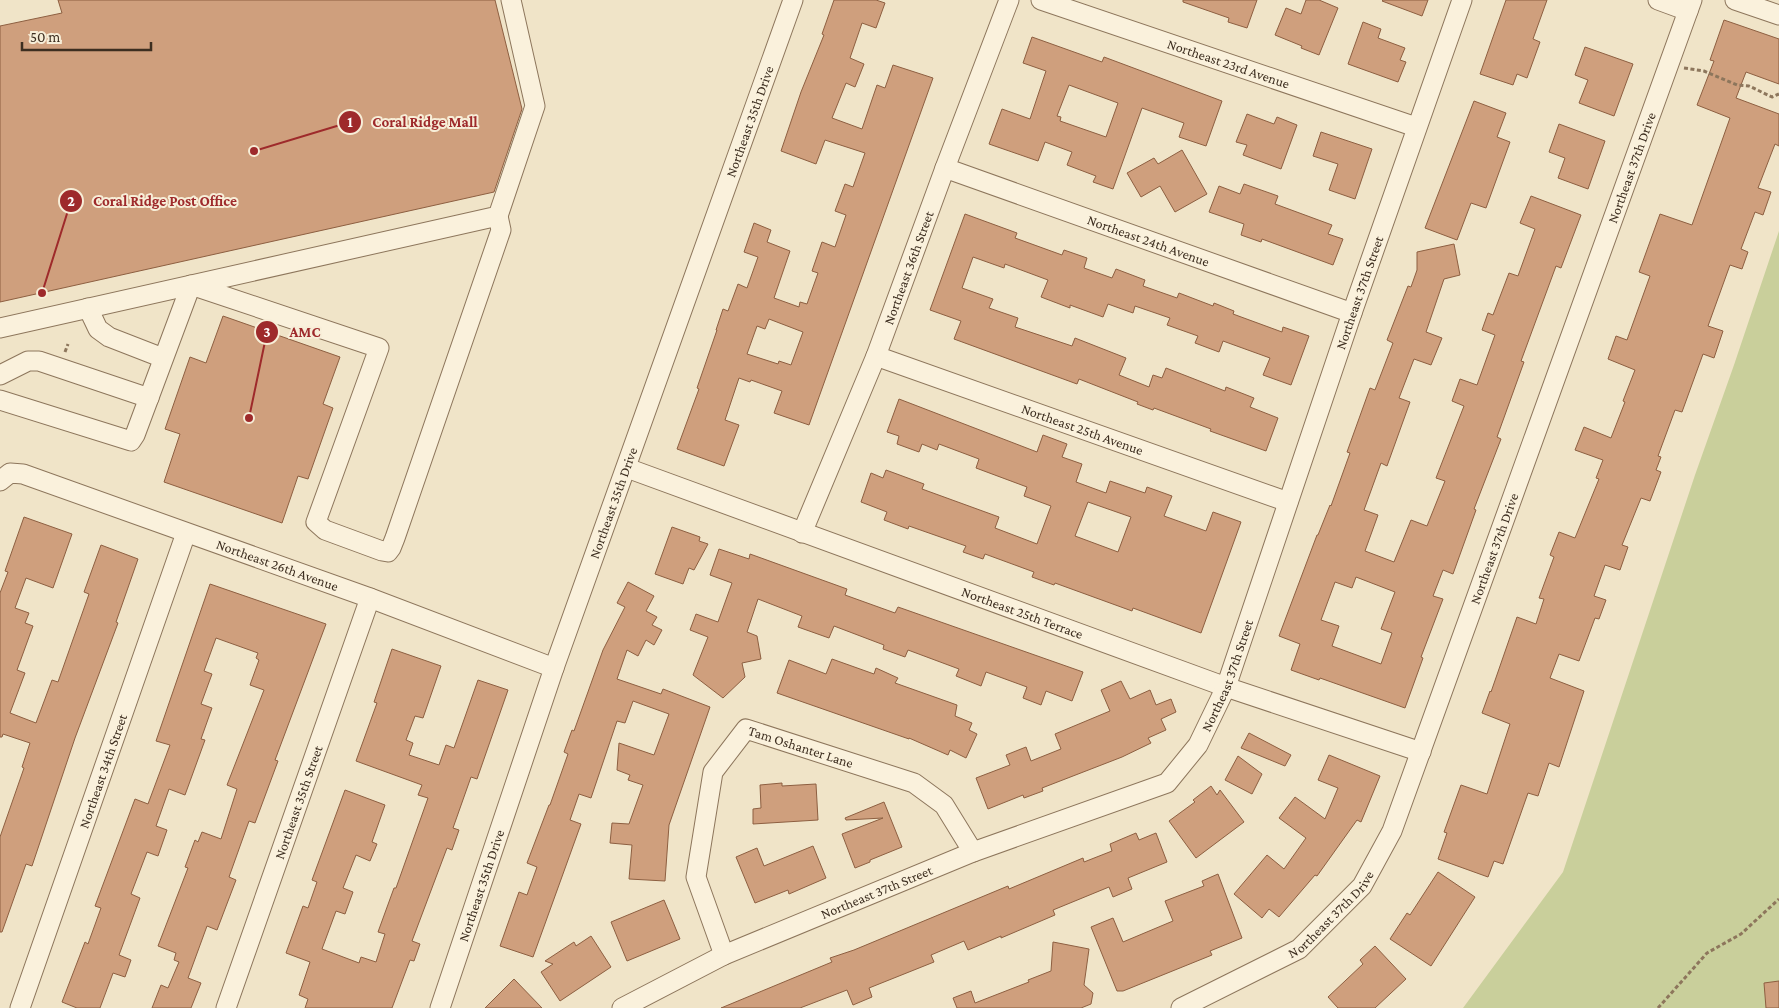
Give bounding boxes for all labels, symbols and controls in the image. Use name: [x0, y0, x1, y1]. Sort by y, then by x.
scale bar: [22, 20, 151, 52]
text: 50 m: [30, 29, 60, 45]
street label: Northeast 23rd Avenue: [1165, 35, 1292, 92]
street label: Northeast 35th Drive: [722, 64, 777, 179]
callout: Coral Ridge Mall: [338, 107, 488, 137]
street label: Northeast 37th Drive: [1604, 110, 1659, 225]
text: 1: [347, 114, 353, 130]
text: Coral Ridge Mall: [372, 114, 478, 130]
callout: Coral Ridge Post Office: [58, 186, 247, 216]
text: 2: [67, 193, 75, 209]
text: Coral Ridge Post Office: [93, 193, 237, 209]
street label: Northeast 36th Street: [880, 208, 937, 327]
street label: Northeast 24th Avenue: [1085, 211, 1212, 270]
street label: Northeast 37th Street: [1332, 233, 1387, 352]
callout: AMC: [254, 317, 330, 347]
text: 3: [263, 324, 271, 340]
text: AMC: [288, 324, 321, 340]
street label: Northeast 25th Avenue: [1019, 400, 1145, 458]
street label: Northeast 35th Drive: [586, 445, 640, 561]
street label: Northeast 37th Drive: [1467, 491, 1521, 606]
street label: Northeast 26th Avenue: [214, 536, 341, 594]
street label: Northeast 25th Terrace: [960, 583, 1085, 642]
street label: Northeast 37th Street: [1198, 617, 1256, 734]
street label: Northeast 34th Street: [75, 711, 130, 830]
street label: Tam Oshanter Lane: [746, 722, 855, 771]
street label: Northeast 35th Street: [271, 743, 326, 861]
street label: Northeast 35th Drive: [455, 828, 507, 944]
street label: Northeast 37th Street: [818, 862, 935, 922]
street label: Northeast 37th Drive: [1285, 868, 1377, 961]

